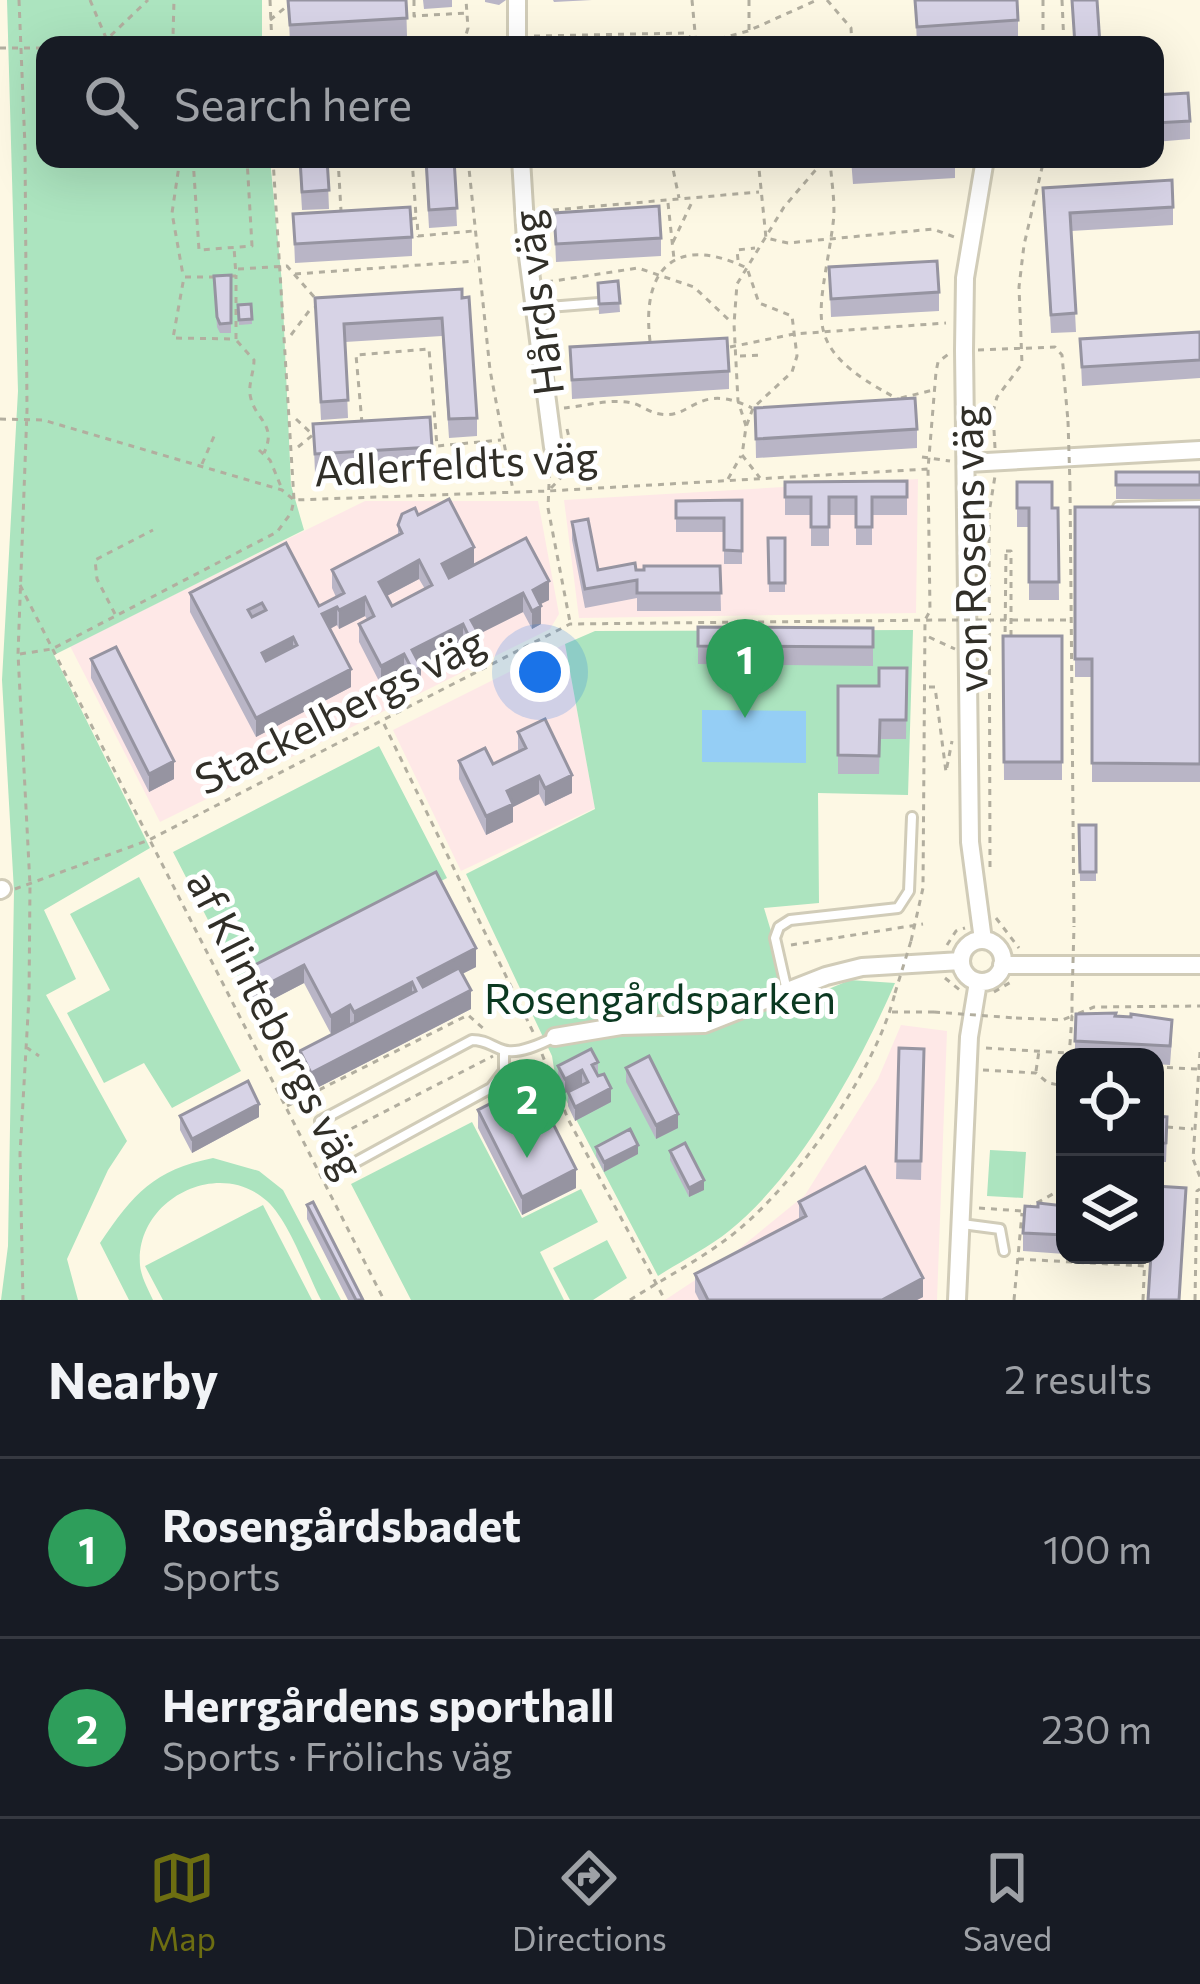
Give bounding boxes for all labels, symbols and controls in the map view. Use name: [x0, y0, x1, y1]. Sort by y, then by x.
search box: [36, 36, 1164, 168]
icon: search: [78, 69, 144, 135]
text: Search here: [174, 75, 412, 130]
street label: Hårds väg: [499, 207, 573, 399]
street label: von Rosens väg: [939, 405, 997, 693]
street label: Adlerfeldts väg: [313, 429, 599, 495]
street label: Stackelbergs väg: [185, 614, 493, 804]
pin: 1: [706, 619, 784, 718]
your location: [510, 642, 570, 702]
street label: af Klintebergs väg: [177, 861, 377, 1187]
park label: Rosengårdsparken: [484, 971, 836, 1023]
map controls: [1056, 1048, 1164, 1264]
button: locate: [1056, 1048, 1164, 1156]
pin: 2: [488, 1059, 566, 1158]
button: layers: [1056, 1156, 1164, 1264]
text: Nearby: [48, 1347, 218, 1410]
text: 2 results: [1004, 1354, 1152, 1402]
text: Rosengårdsbadet: [162, 1496, 521, 1551]
text: 1: [78, 1524, 96, 1572]
text: 100 m: [1043, 1524, 1152, 1572]
text: Sports: [162, 1551, 281, 1599]
text: Herrgårdens sporthall: [162, 1676, 615, 1731]
text: 2: [76, 1704, 98, 1752]
text: 230 m: [1041, 1704, 1152, 1752]
text: Sports · Frölichs väg: [162, 1731, 512, 1779]
tab: Map: [148, 1845, 216, 1958]
tab: Directions: [512, 1845, 667, 1958]
tab: Saved: [963, 1845, 1052, 1958]

